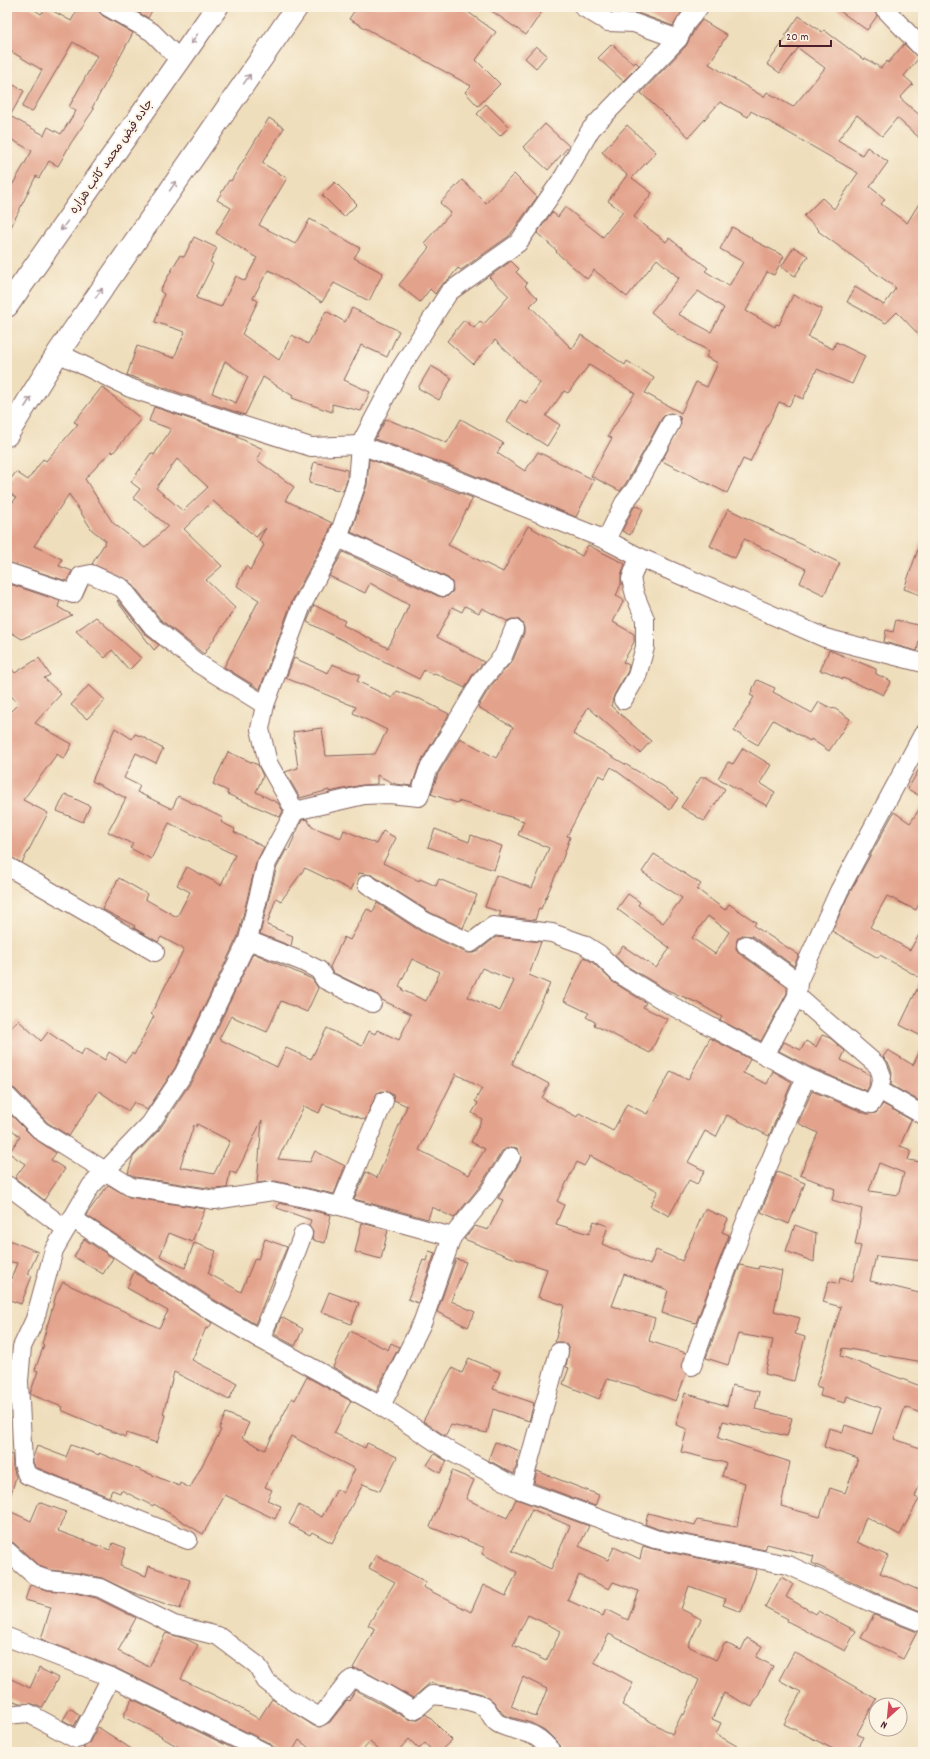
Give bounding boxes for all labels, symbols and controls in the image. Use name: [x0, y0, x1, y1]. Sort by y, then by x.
scale bar: [780, 22, 831, 48]
text: 20 m: [786, 29, 809, 46]
one-way arrow: [190, 33, 198, 44]
one-way arrow: [243, 74, 251, 85]
street label: جاده فیض محمد کاتب هزاره: [66, 96, 158, 218]
one-way arrow: [169, 181, 177, 192]
one-way arrow: [59, 220, 68, 231]
one-way arrow: [95, 288, 103, 299]
one-way arrow: [24, 396, 32, 408]
north arrow: [868, 1697, 908, 1737]
text: N: [878, 1716, 890, 1732]

